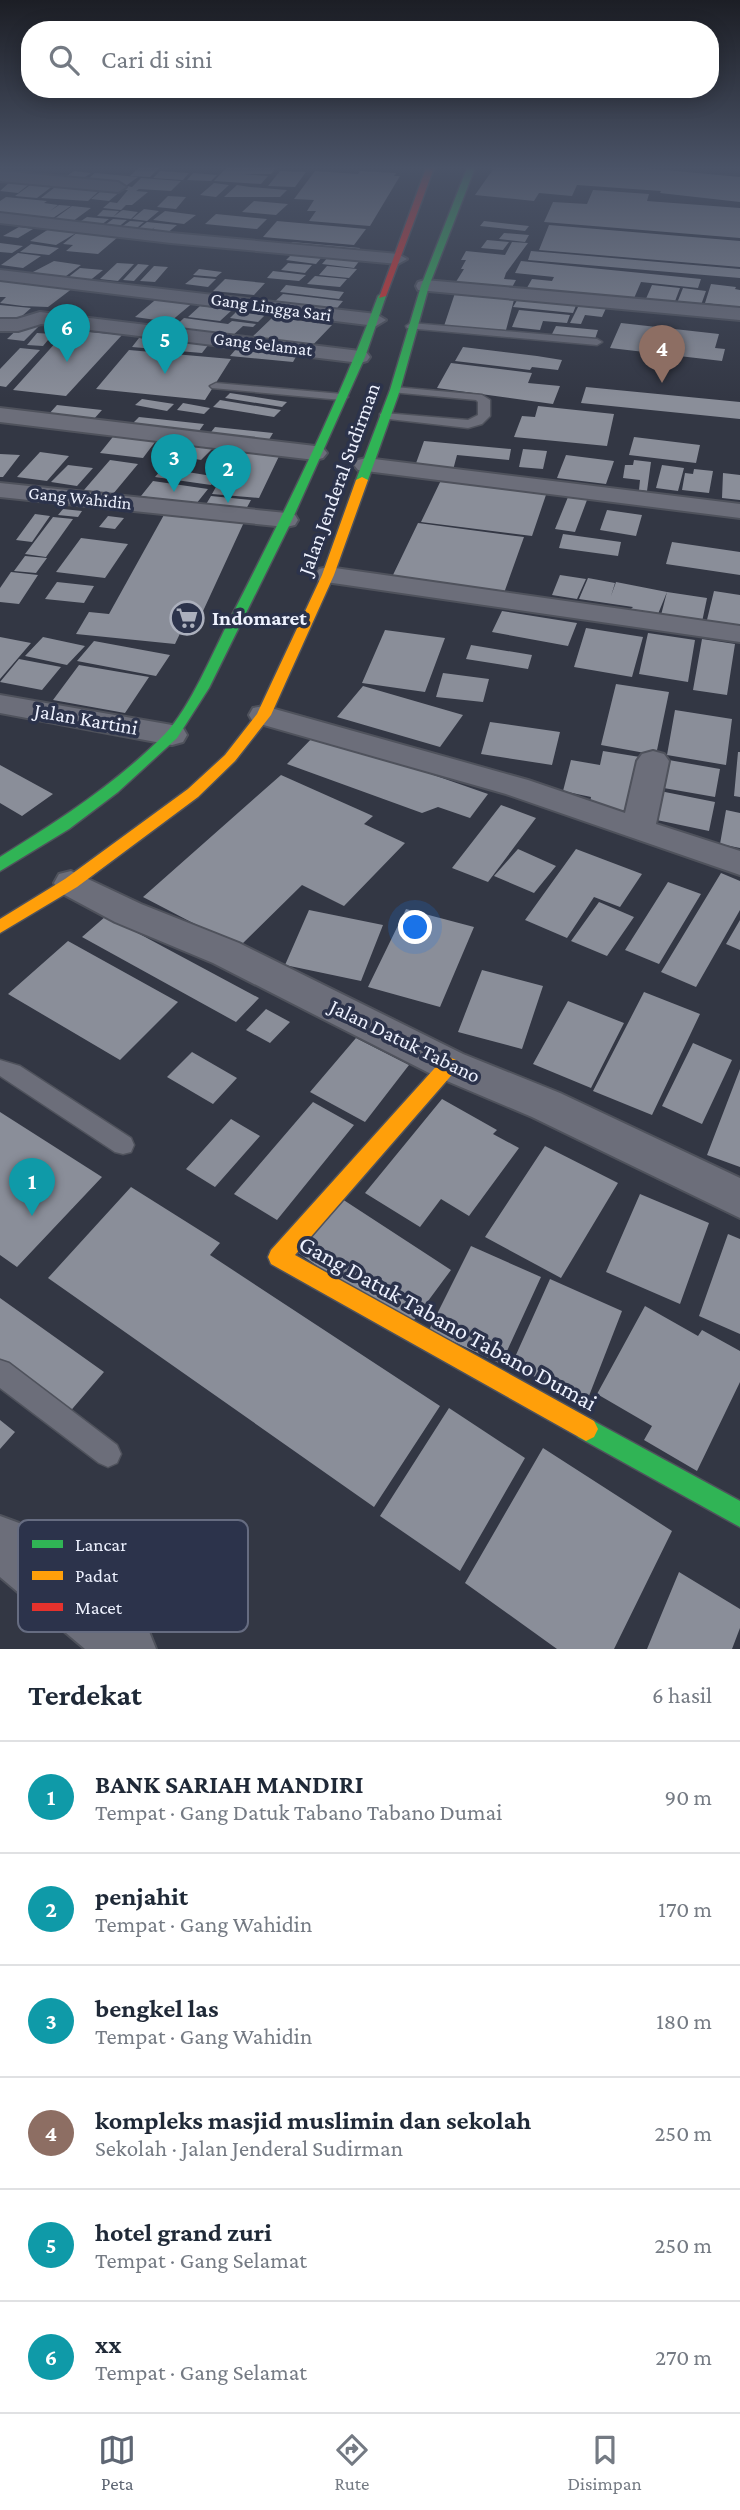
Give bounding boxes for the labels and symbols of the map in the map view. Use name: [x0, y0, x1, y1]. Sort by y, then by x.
street label: Gang Lingga Sari: [209, 289, 333, 325]
pin: 6: [44, 304, 90, 362]
pin: 5: [142, 316, 188, 374]
pin: 4: [639, 325, 685, 383]
street label: Gang Selamat: [212, 328, 315, 360]
street label: Jalan Jenderal Sudirman: [292, 380, 385, 580]
pin: 3: [151, 434, 197, 492]
pin: 2: [205, 445, 251, 503]
street label: Gang Wahidin: [27, 483, 133, 513]
supermarket icon: Indomaret: [168, 599, 206, 637]
place label: Indomaret: [212, 606, 307, 630]
street label: Jalan Kartini: [30, 698, 140, 740]
your location: [398, 910, 432, 944]
street label: Jalan Datuk Tabano: [324, 993, 484, 1088]
pin: 1: [9, 1158, 55, 1216]
street label: Gang Datuk Tabano Tabano Dumai: [295, 1229, 602, 1416]
legend: [18, 1520, 248, 1632]
text: Lancar: [75, 1534, 127, 1555]
text: Padat: [75, 1565, 119, 1586]
text: Macet: [75, 1597, 123, 1618]

